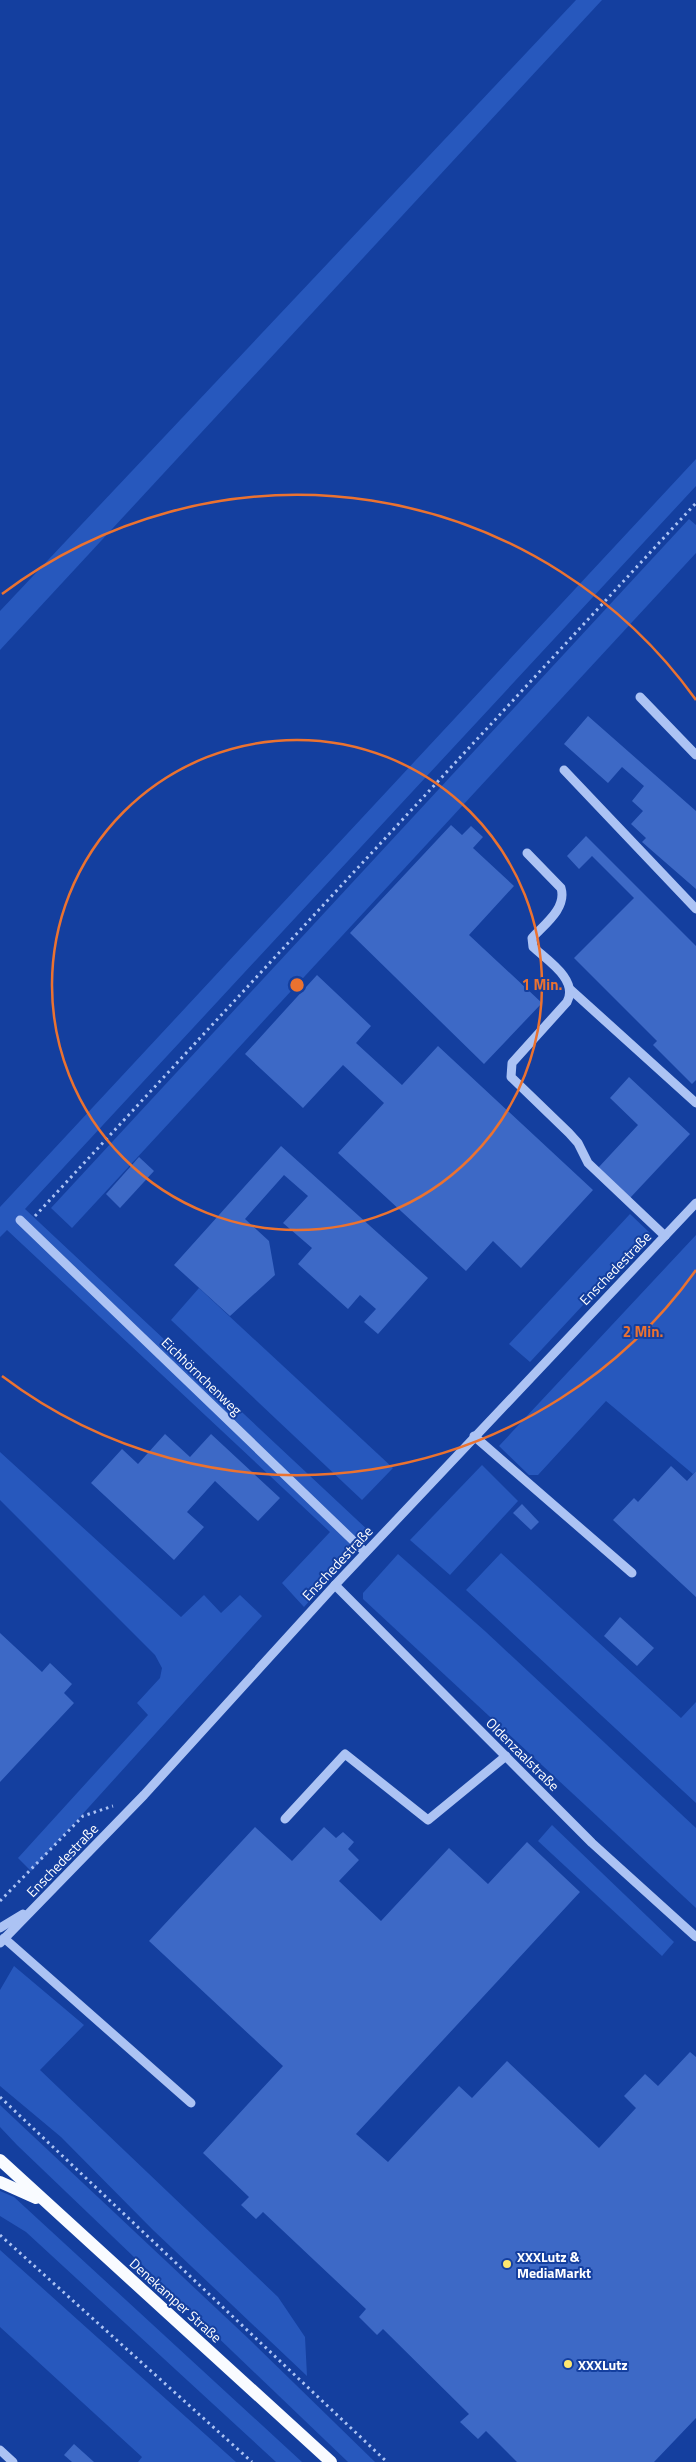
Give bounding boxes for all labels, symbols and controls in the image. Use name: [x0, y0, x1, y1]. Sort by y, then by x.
text: 1 Min.: [522, 973, 562, 996]
centre of rings: [288, 976, 306, 994]
street label: Enschedestraße: [574, 1226, 656, 1310]
text: 2 Min.: [623, 1320, 663, 1343]
street label: Eichhörnchenweg: [157, 1332, 247, 1420]
street label: Enschedestraße: [297, 1521, 377, 1605]
street label: Oldenzaalstraße: [481, 1712, 565, 1796]
street label: Enschedestraße: [21, 1818, 103, 1902]
place label: XXXLutz & MediaMarkt: [517, 2246, 591, 2283]
street label: Denekamper Straße: [125, 2253, 227, 2347]
marker: XXXLutz & MediaMarkt: [501, 2258, 513, 2270]
place label: XXXLutz: [578, 2354, 628, 2375]
marker: XXXLutz: [562, 2358, 574, 2370]

